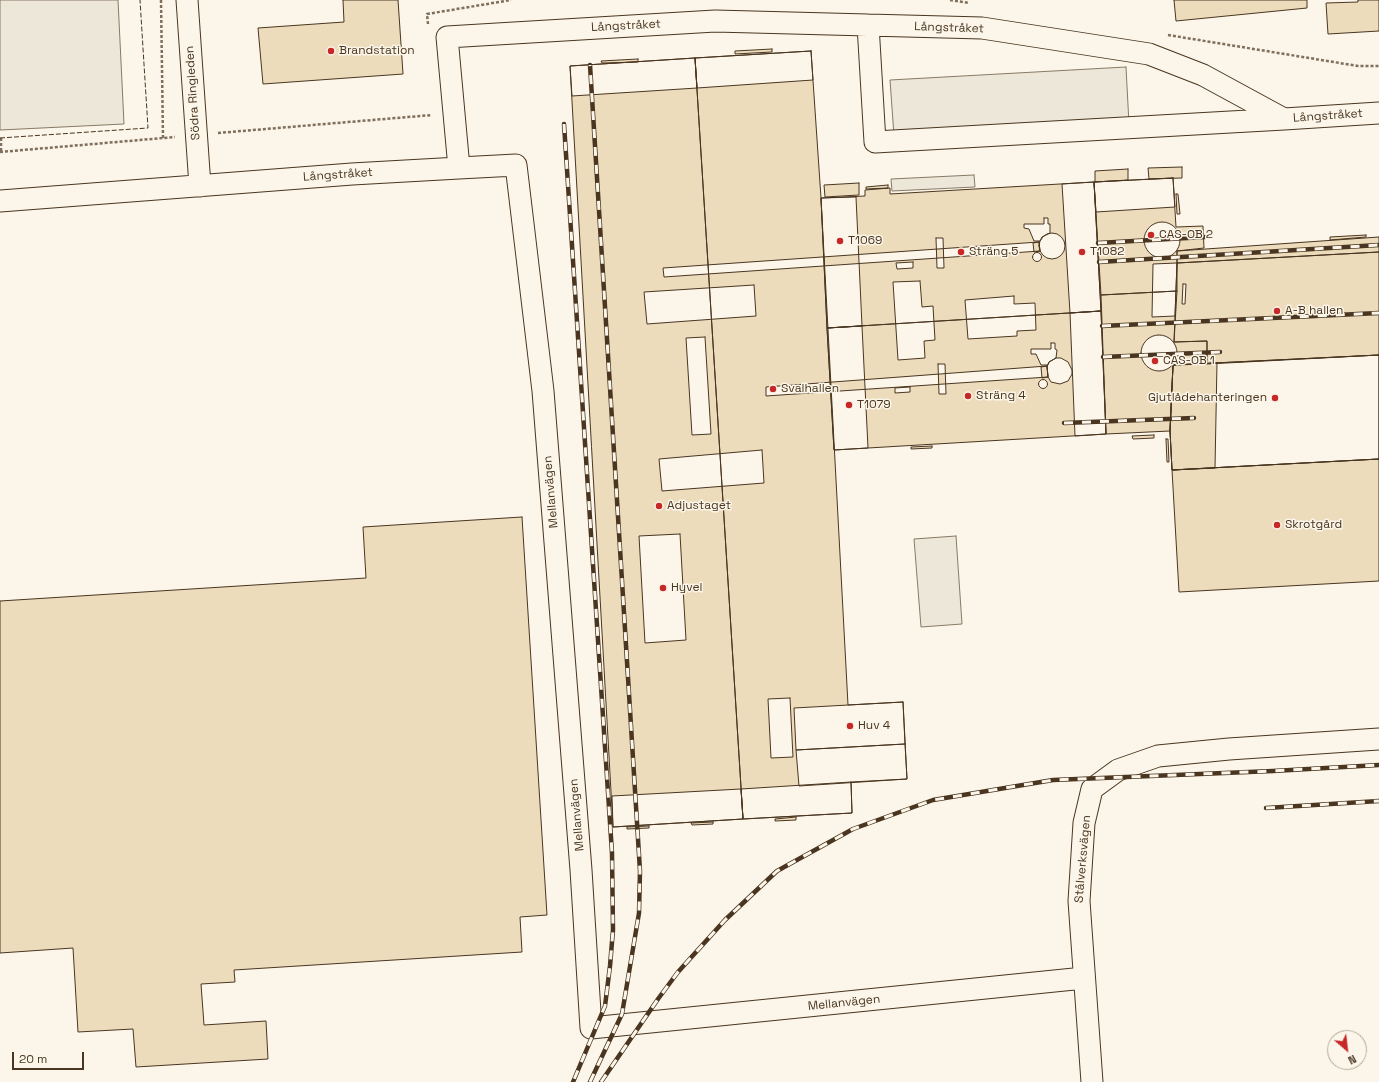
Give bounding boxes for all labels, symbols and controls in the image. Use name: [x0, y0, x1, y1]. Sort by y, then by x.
street label: Långstråket: [591, 17, 661, 35]
street label: Långstråket: [914, 20, 984, 36]
place label: Brandstation: [339, 44, 415, 58]
street label: Södra Ringleden: [183, 45, 203, 141]
marker: Brandstation: [326, 46, 336, 56]
street label: Långstråket: [1293, 106, 1363, 126]
street label: Långstråket: [303, 165, 373, 185]
place label: CAS-OB 2: [1159, 228, 1213, 242]
marker: CAS-OB 2: [1146, 230, 1156, 240]
place label: T1069: [848, 234, 882, 248]
marker: T1069: [835, 236, 845, 246]
place label: Sträng 5: [969, 245, 1018, 259]
place label: T1082: [1090, 245, 1124, 259]
marker: Sträng 5: [956, 247, 966, 257]
marker: T1082: [1077, 247, 1087, 257]
place label: A-B hallen: [1285, 304, 1343, 318]
marker: A-B hallen: [1272, 306, 1282, 316]
place label: CAS-OB 1: [1163, 354, 1215, 368]
marker: CAS-OB 1: [1150, 356, 1160, 366]
place label: Svalhallen: [781, 382, 839, 396]
marker: Svalhallen: [768, 384, 778, 394]
place label: Sträng 4: [976, 389, 1026, 403]
marker: Sträng 4: [963, 391, 973, 401]
place label: Gjutlådehanteringen: [1148, 391, 1267, 405]
marker: Gjutlådehanteringen: [1270, 393, 1280, 403]
place label: T1079: [857, 398, 891, 412]
marker: T1079: [844, 400, 854, 410]
street label: Mellanvägen: [541, 455, 561, 529]
place label: Adjustaget: [667, 499, 731, 513]
marker: Adjustaget: [654, 501, 664, 511]
place label: Skrotgård: [1285, 518, 1342, 532]
marker: Skrotgård: [1272, 520, 1282, 530]
place label: Hyvel: [671, 581, 702, 595]
marker: Hyvel: [658, 583, 668, 593]
place label: Huv 4: [858, 719, 890, 733]
marker: Huv 4: [845, 721, 855, 731]
street label: Mellanvägen: [567, 778, 587, 852]
street label: Stålverksvägen: [1072, 814, 1094, 904]
street label: Mellanvägen: [807, 992, 881, 1014]
north arrow: [1327, 1030, 1367, 1070]
scale bar: [14, 1044, 86, 1070]
text: 20 m: [19, 1051, 47, 1067]
text: N: [1346, 1052, 1359, 1068]

